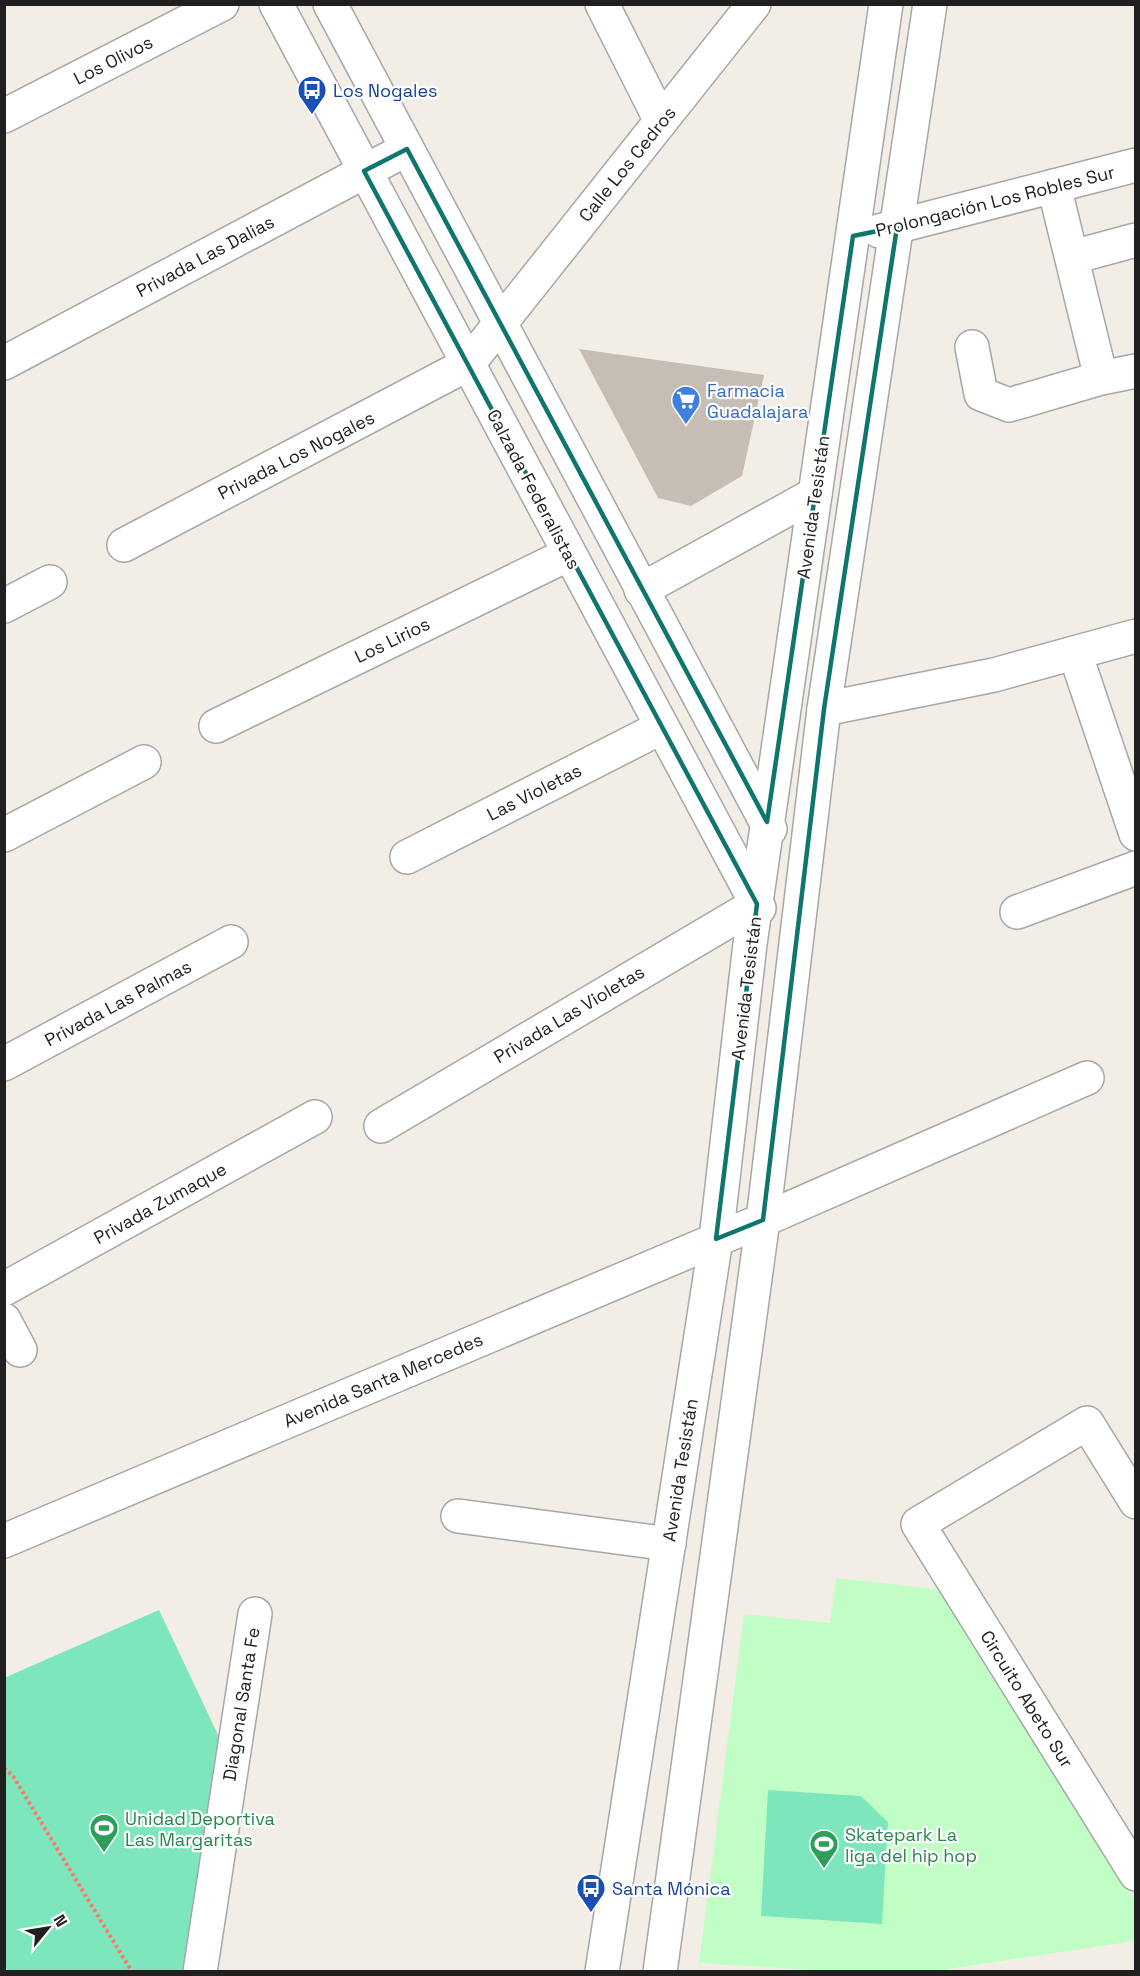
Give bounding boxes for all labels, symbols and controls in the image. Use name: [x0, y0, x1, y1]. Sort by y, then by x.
street label: Los Olivos: [70, 30, 156, 90]
bus stop icon: Los Nogales: [296, 74, 328, 116]
place label: Los Nogales: [333, 79, 438, 102]
street label: Calle Los Cedros: [573, 102, 681, 226]
street label: Prolongación Los Robles Sur: [873, 160, 1117, 242]
street label: Privada Las Dalias: [132, 210, 278, 302]
place label: Farmacia Guadalajara: [707, 379, 808, 423]
supermarket icon: Farmacia Guadalajara: [670, 384, 702, 426]
street label: Calzada Federalistas: [482, 405, 586, 573]
street label: Privada Los Nogales: [214, 406, 378, 504]
street label: Avenida Tesistán: [792, 434, 834, 580]
street label: Los Lirios: [351, 612, 433, 668]
street label: Las Violetas: [483, 758, 585, 826]
street label: Avenida Tesistán: [726, 915, 766, 1061]
street label: Privada Las Palmas: [41, 955, 195, 1051]
street label: Privada Las Violetas: [490, 960, 648, 1068]
street label: Privada Zumaque: [90, 1157, 230, 1249]
street label: Avenida Santa Mercedes: [280, 1328, 486, 1432]
street label: Avenida Tesistán: [657, 1397, 703, 1543]
street label: Diagonal Santa Fe: [218, 1626, 264, 1782]
street label: Circuito Abeto Sur: [975, 1626, 1079, 1772]
place label: Unidad Deportiva Las Margaritas: [125, 1807, 275, 1851]
sports icon: Unidad Deportiva Las Margaritas: [88, 1812, 120, 1854]
place label: Skatepark La liga del hip hop: [845, 1823, 977, 1867]
sports icon: Skatepark La liga del hip hop: [808, 1828, 840, 1870]
bus stop icon: Santa Mónica: [575, 1872, 607, 1914]
place label: Santa Mónica: [612, 1877, 731, 1900]
north arrow: [18, 1898, 78, 1958]
text: N: [49, 1911, 72, 1931]

